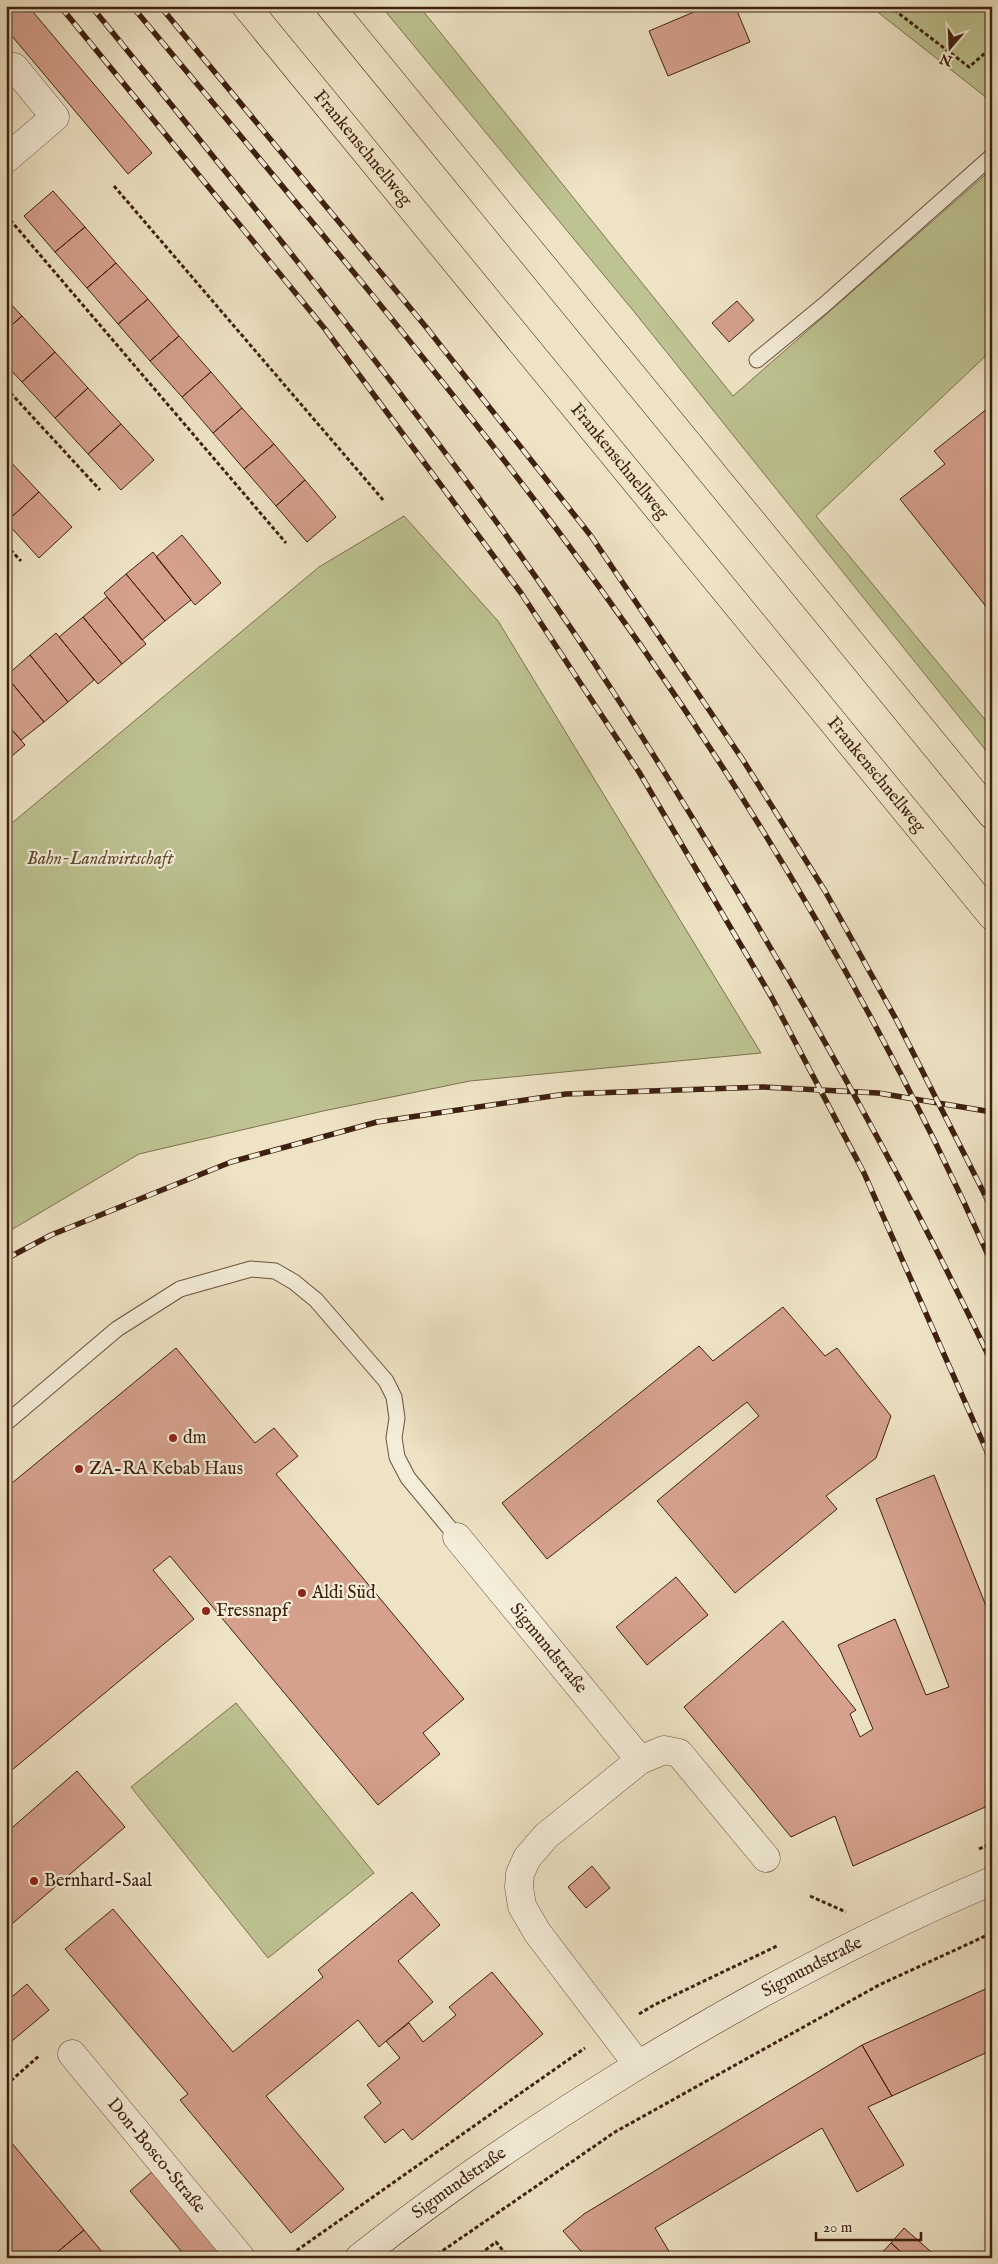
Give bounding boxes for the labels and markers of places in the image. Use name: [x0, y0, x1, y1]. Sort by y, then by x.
place label: dm: [183, 1427, 207, 1450]
marker: dm: [167, 1432, 179, 1444]
place label: ZA-RA Kebab Haus: [89, 1458, 243, 1481]
marker: ZA-RA Kebab Haus: [73, 1463, 85, 1475]
place label: Aldi Süd: [311, 1582, 376, 1605]
marker: Aldi Süd: [296, 1587, 308, 1599]
place label: Fressnapf: [216, 1600, 292, 1623]
marker: Fressnapf: [200, 1605, 212, 1617]
place label: Bernhard-Saal: [44, 1870, 152, 1893]
marker: Bernhard-Saal: [28, 1875, 40, 1887]

